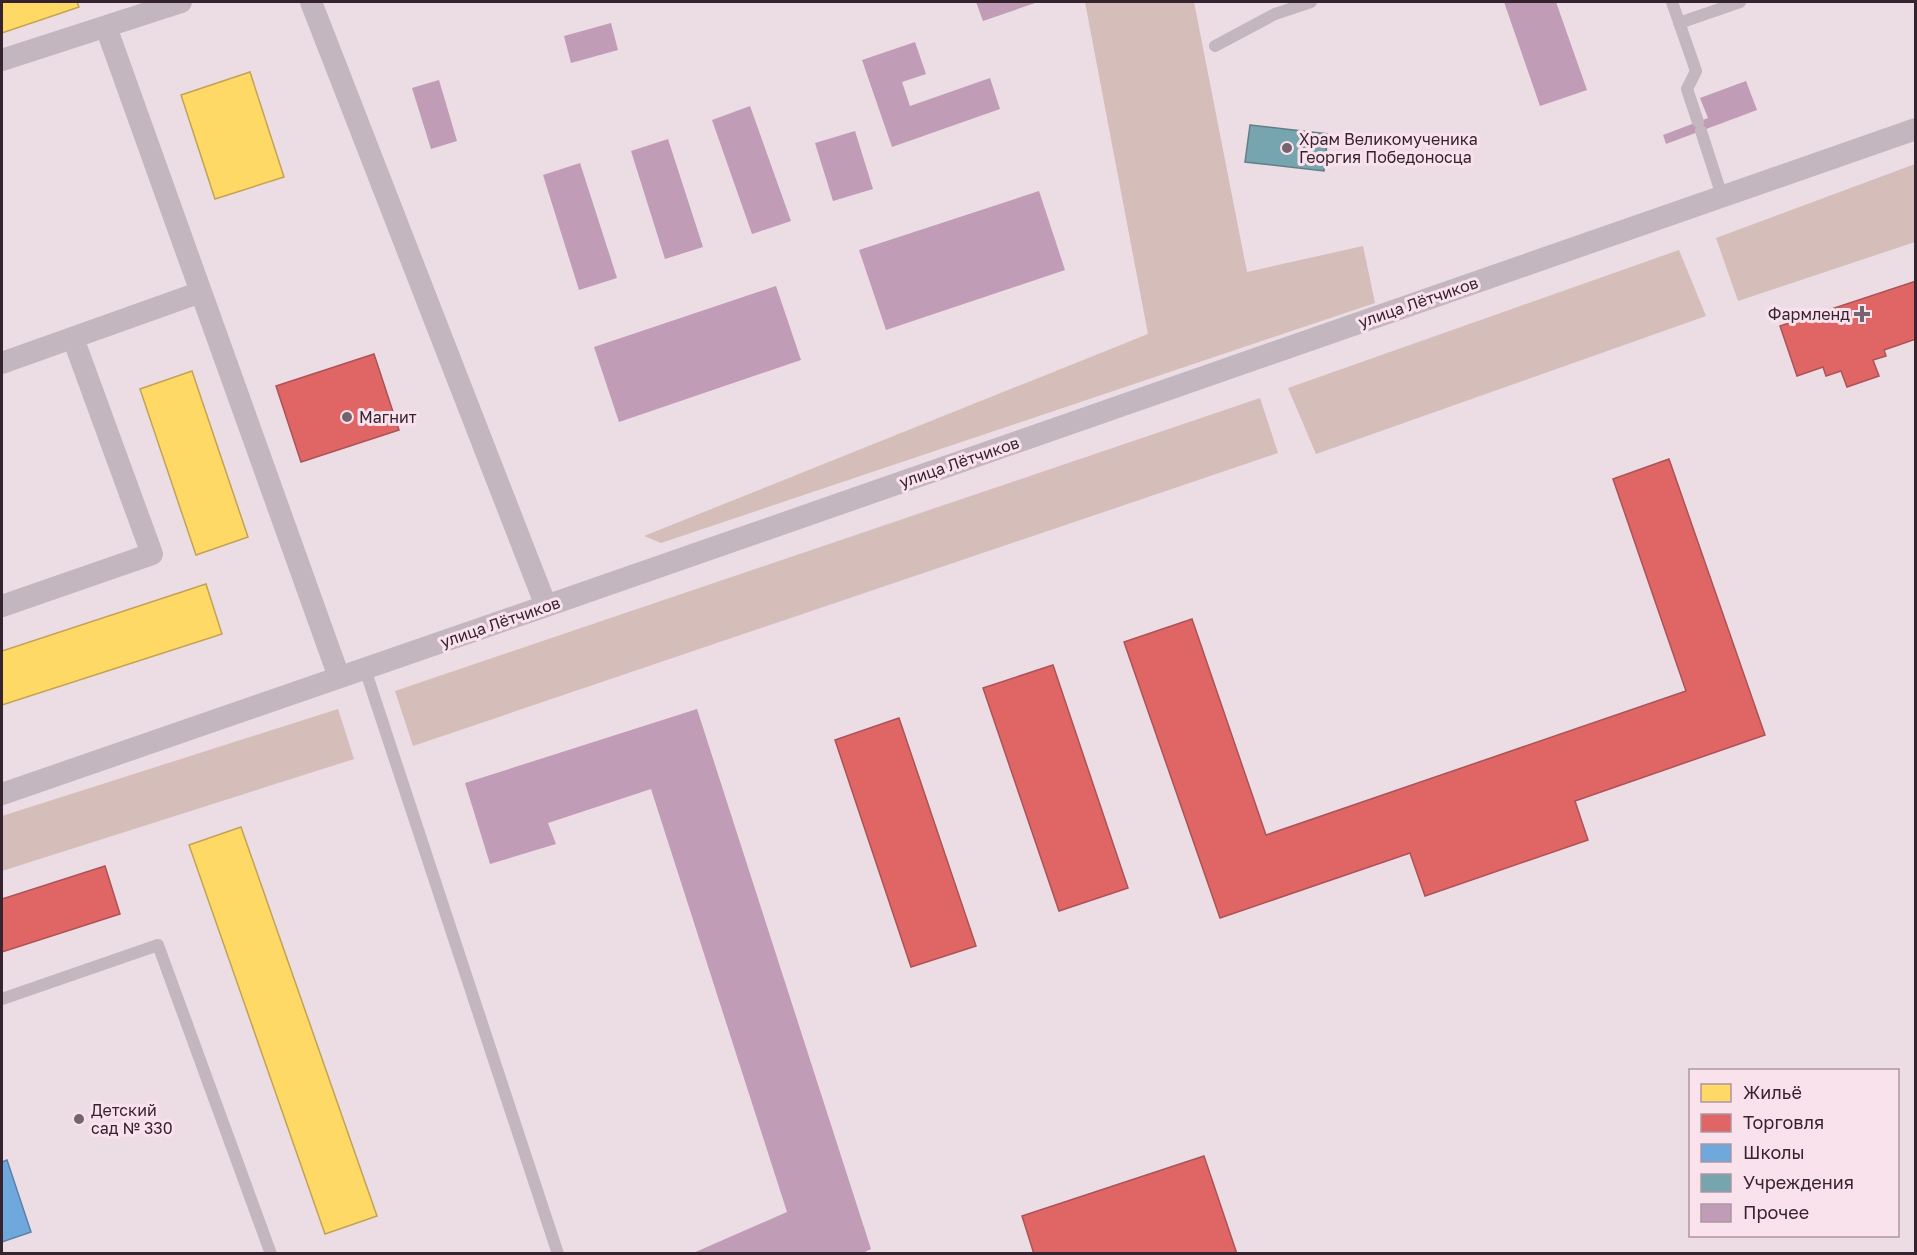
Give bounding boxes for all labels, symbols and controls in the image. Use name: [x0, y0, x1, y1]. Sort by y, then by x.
place label: Храм Великомученика Георгия Победоносца: [1299, 129, 1478, 167]
marker: Храм Великомученика Георгия Победоносца: [1280, 141, 1294, 155]
street label: улица Лётчиков: [1355, 272, 1481, 332]
place label: Фармленд: [1768, 304, 1850, 324]
marker: Фармленд: [1855, 307, 1869, 321]
place label: Магнит: [359, 407, 417, 427]
marker: Магнит: [340, 410, 354, 424]
street label: улица Лётчиков: [896, 432, 1022, 492]
street label: улица Лётчиков: [437, 592, 563, 652]
legend: [1689, 1069, 1899, 1237]
text: Жильё: [1743, 1081, 1802, 1103]
place label: Детский сад № 330: [91, 1100, 173, 1138]
text: Торговля: [1743, 1111, 1824, 1133]
marker: Детский сад № 330: [72, 1112, 86, 1126]
text: Школы: [1743, 1141, 1805, 1163]
text: Учреждения: [1743, 1171, 1854, 1193]
text: Прочее: [1743, 1201, 1809, 1223]

